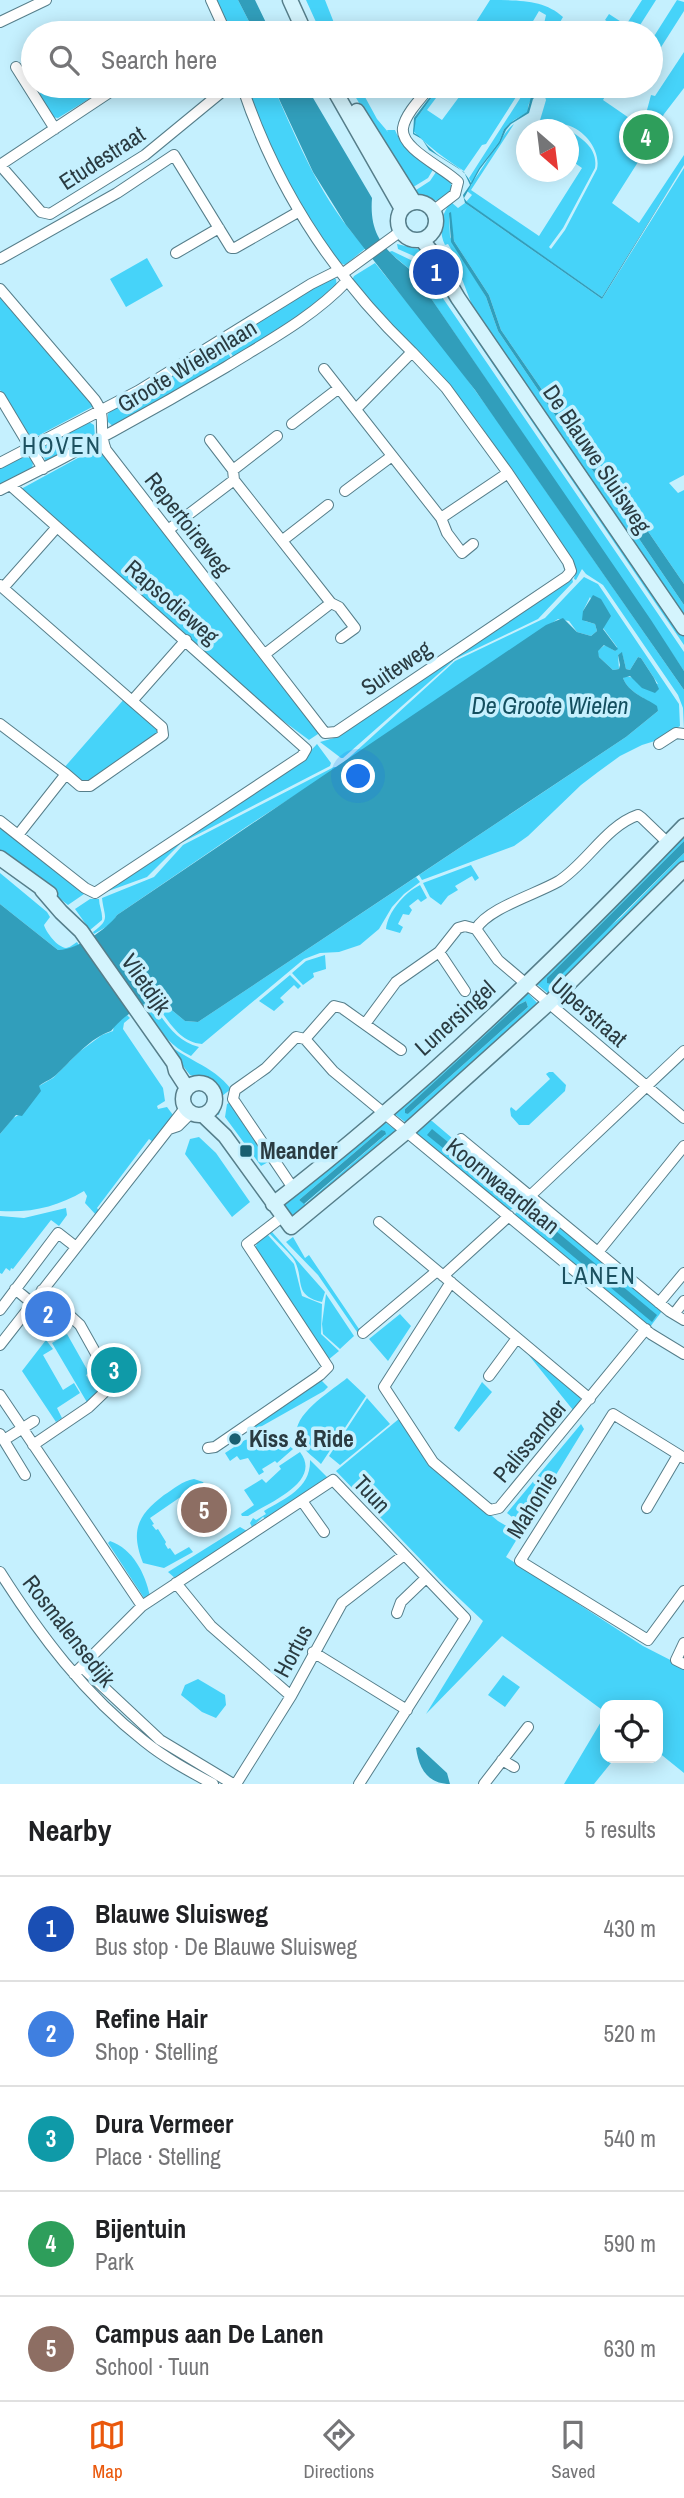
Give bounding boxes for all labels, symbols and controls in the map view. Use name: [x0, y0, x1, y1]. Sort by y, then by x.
search box: [21, 21, 663, 98]
icon: search: [45, 41, 83, 79]
text: Search here: [101, 42, 217, 77]
pin: 4: [623, 111, 669, 163]
street label: Etudestraat: [53, 118, 151, 197]
north arrow: [516, 119, 579, 182]
pin: 1: [413, 246, 459, 298]
street label: Groote Wielenlaan: [111, 312, 262, 419]
street label: De Blauwe Sluisweg: [536, 378, 659, 540]
district label: HOVEN: [22, 429, 102, 461]
street label: Repertoireweg: [138, 465, 239, 582]
street label: Rapsodieweg: [119, 552, 226, 651]
street label: Suiteweg: [354, 632, 437, 702]
water label: De Groote Wielen: [471, 689, 629, 721]
your location: [341, 759, 375, 793]
street label: Vlietdijk: [114, 947, 179, 1021]
street label: Ulperstraat: [544, 970, 634, 1054]
street label: Lunersingel: [408, 973, 502, 1062]
street label: Koornwaardlaan: [440, 1130, 566, 1241]
place label: Meander: [260, 1135, 338, 1166]
marker: Meander: [238, 1143, 254, 1159]
district label: LANEN: [561, 1259, 637, 1291]
pin: 2: [25, 1288, 71, 1340]
pin: 3: [91, 1344, 137, 1396]
street label: Palissander: [486, 1392, 574, 1489]
place label: Kiss & Ride: [249, 1423, 354, 1454]
marker: Kiss & Ride: [227, 1431, 243, 1447]
street label: Mahonie: [499, 1465, 564, 1544]
street label: Tuun: [347, 1468, 398, 1519]
pin: 5: [181, 1484, 227, 1536]
street label: Rosmalensedijk: [16, 1568, 123, 1694]
street label: Hortus: [266, 1619, 319, 1683]
map controls: [600, 1700, 663, 1763]
button: locate: [600, 1700, 663, 1763]
text: Nearby: [28, 1810, 111, 1850]
text: 5 results: [585, 1814, 656, 1845]
text: Blauwe Sluisweg: [95, 1896, 268, 1931]
text: 1: [46, 1913, 56, 1944]
text: 430 m: [604, 1913, 656, 1944]
text: Bus stop · De Blauwe Sluisweg: [95, 1931, 357, 1962]
text: Refine Hair: [95, 2001, 208, 2036]
text: 2: [46, 2018, 56, 2049]
text: 520 m: [604, 2018, 656, 2049]
text: Shop · Stelling: [95, 2036, 218, 2067]
text: Dura Vermeer: [95, 2106, 233, 2141]
text: 3: [46, 2123, 56, 2154]
text: 540 m: [604, 2123, 656, 2154]
text: Place · Stelling: [95, 2141, 221, 2172]
text: Bijentuin: [95, 2211, 186, 2246]
text: 4: [46, 2228, 56, 2259]
text: 590 m: [604, 2228, 656, 2259]
text: Park: [95, 2246, 134, 2277]
text: Campus aan De Lanen: [95, 2316, 324, 2351]
text: 5: [46, 2333, 56, 2364]
text: 630 m: [604, 2333, 656, 2364]
text: School · Tuun: [95, 2351, 209, 2382]
tab: Map: [88, 2416, 126, 2484]
tab: Directions: [303, 2416, 374, 2484]
tab: Saved: [551, 2416, 596, 2484]

